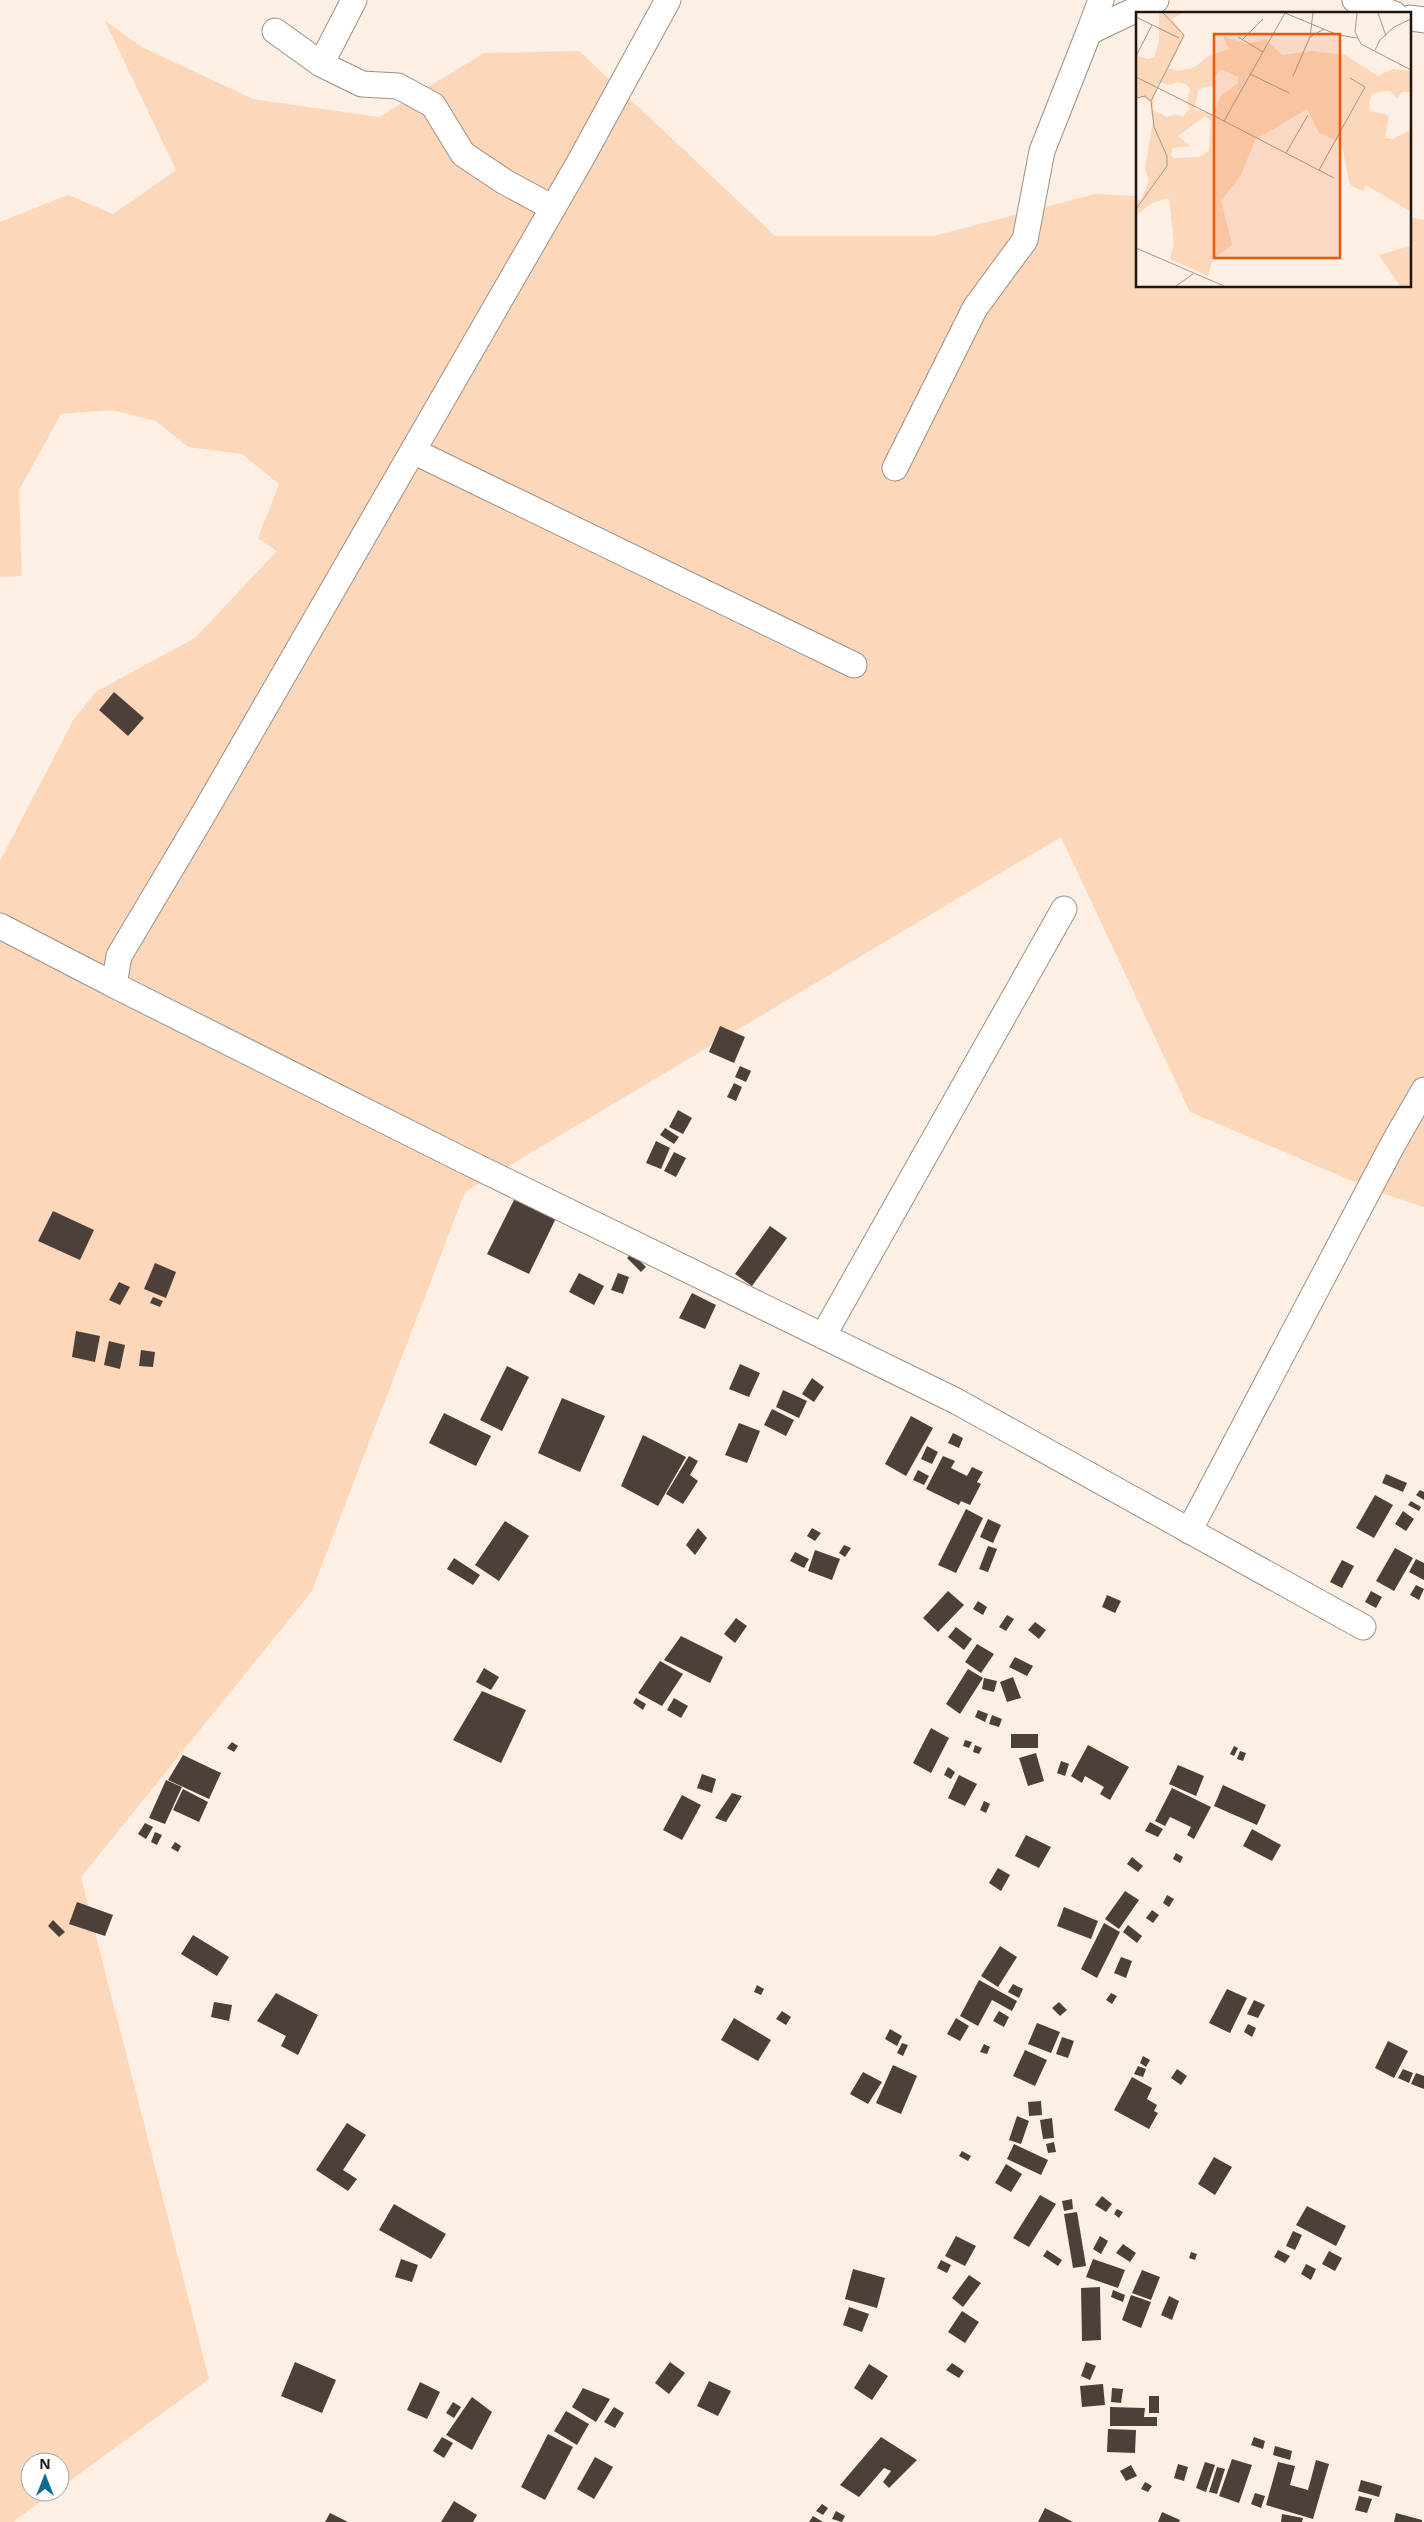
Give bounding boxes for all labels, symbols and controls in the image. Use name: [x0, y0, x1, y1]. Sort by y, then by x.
inset map: [1136, 12, 1412, 288]
north arrow: [20, 2452, 70, 2502]
text: N: [39, 2454, 51, 2473]

